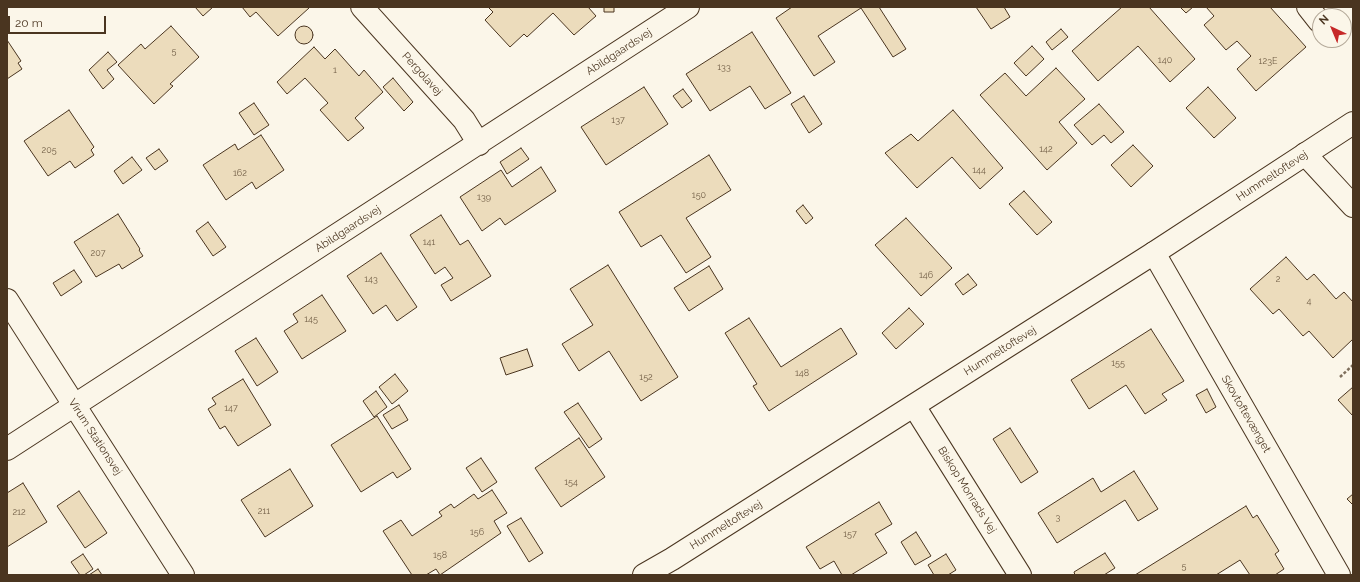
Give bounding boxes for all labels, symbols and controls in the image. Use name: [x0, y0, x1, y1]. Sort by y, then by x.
scale bar: [10, 8, 108, 34]
north arrow: [1312, 8, 1352, 48]
text: N: [1316, 12, 1332, 27]
text: 20 m: [15, 16, 43, 30]
street label: Abildgaardsvej: [584, 26, 654, 78]
house number: 5: [172, 46, 176, 56]
street label: Pergolavej: [399, 50, 445, 98]
house number: 140: [1158, 55, 1172, 65]
house number: 123E: [1259, 56, 1277, 66]
house number: 133: [717, 62, 731, 72]
house number: 1: [333, 65, 337, 75]
house number: 137: [611, 115, 625, 125]
house number: 142: [1039, 144, 1053, 154]
house number: 205: [41, 145, 57, 155]
street label: Hummeltoftevej: [1234, 148, 1310, 204]
house number: 144: [972, 165, 986, 175]
house number: 162: [233, 168, 247, 178]
house number: 150: [692, 190, 706, 200]
house number: 139: [477, 192, 491, 202]
street label: Abildgaardsvej: [313, 203, 383, 255]
house number: 141: [423, 237, 435, 247]
house number: 207: [91, 248, 105, 258]
house number: 146: [919, 270, 933, 280]
house number: 143: [364, 274, 378, 284]
house number: 2: [1276, 274, 1280, 284]
house number: 4: [1307, 296, 1311, 306]
house number: 145: [304, 314, 318, 324]
street label: Hummeltoftevej: [962, 324, 1038, 378]
house number: 155: [1111, 358, 1125, 368]
house number: 148: [795, 368, 809, 378]
house number: 152: [639, 372, 653, 382]
street label: Skovtoftevænget: [1218, 373, 1274, 455]
street label: Virum Stationsvej: [65, 396, 125, 478]
house number: 147: [224, 403, 238, 413]
street label: Biskop Monrads Vej: [935, 444, 999, 536]
house number: 154: [564, 477, 578, 487]
street label: Hummeltoftevej: [688, 498, 764, 552]
house number: 211: [258, 506, 270, 516]
house number: 212: [12, 507, 26, 517]
house number: 3: [1056, 512, 1060, 522]
house number: 156: [470, 527, 484, 537]
house number: 157: [843, 529, 857, 539]
house number: 158: [433, 550, 447, 560]
house number: 5: [1182, 561, 1186, 571]

